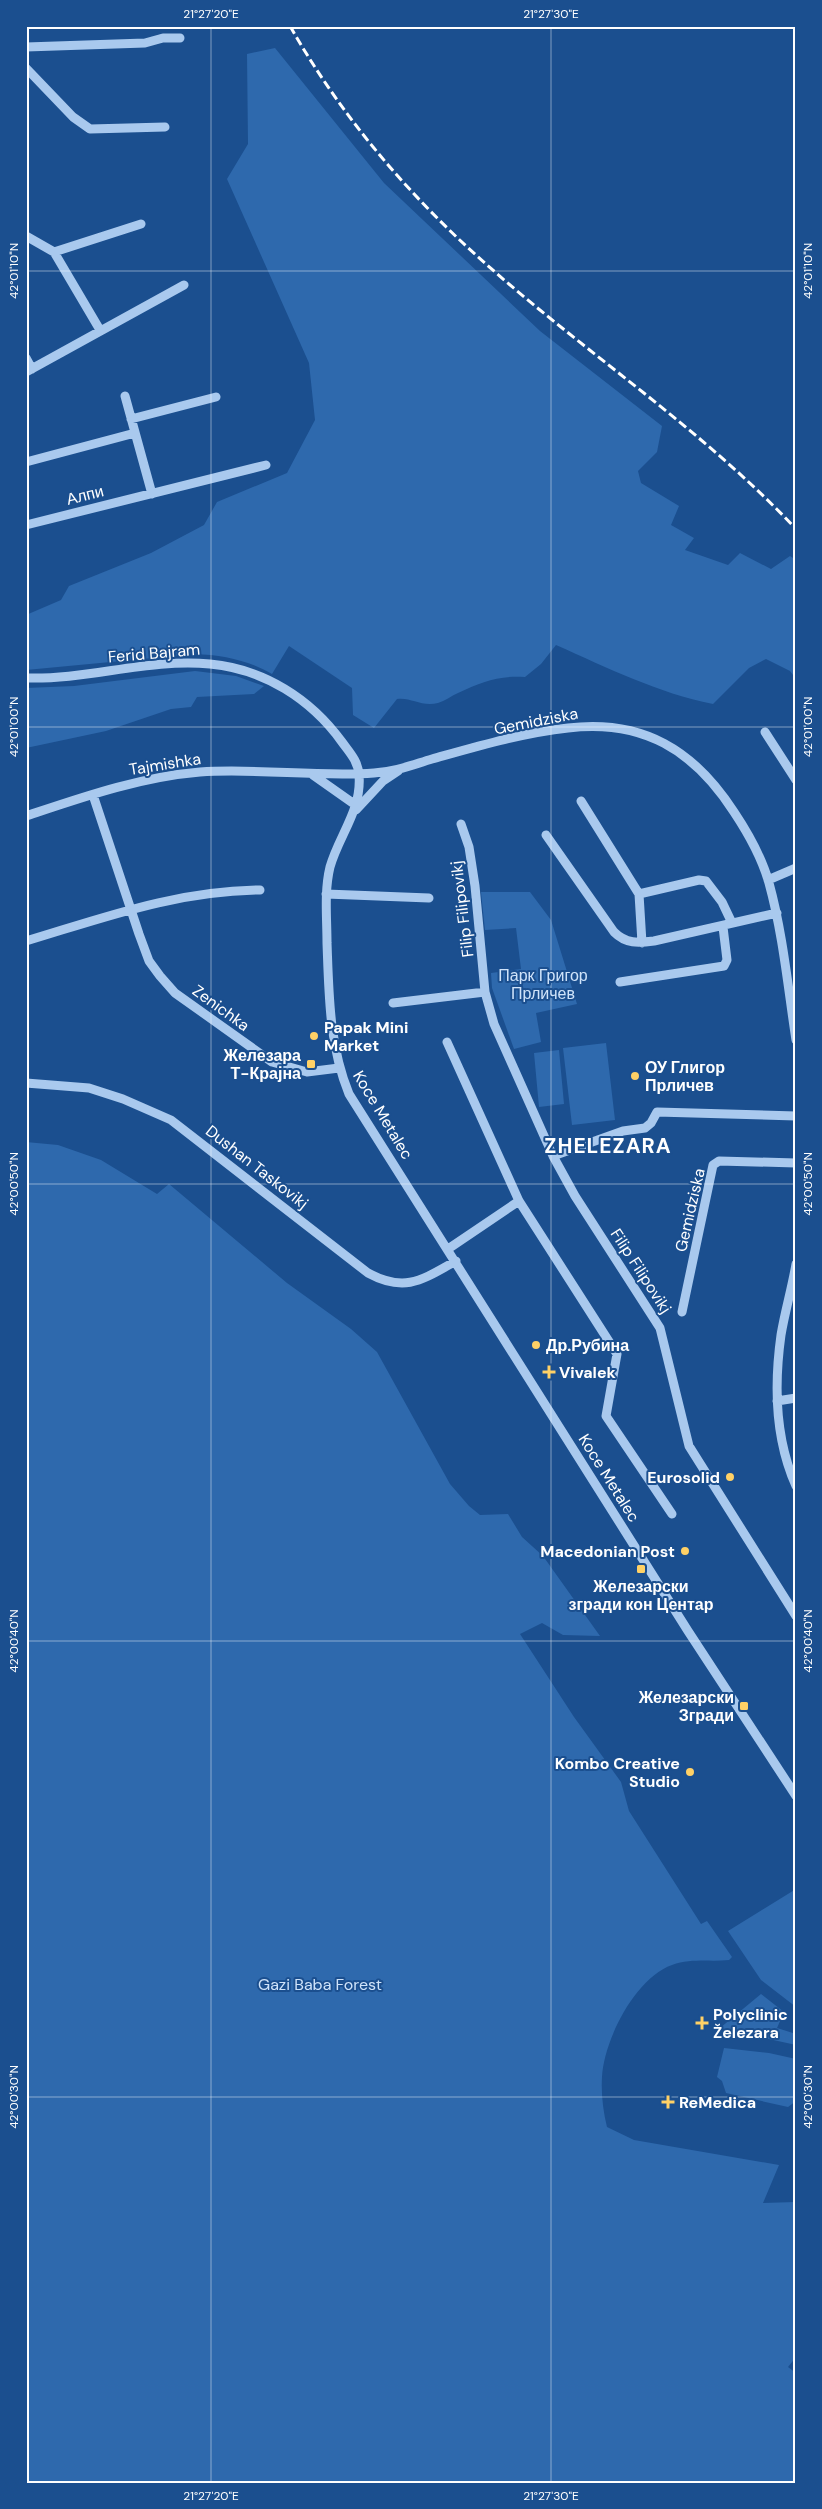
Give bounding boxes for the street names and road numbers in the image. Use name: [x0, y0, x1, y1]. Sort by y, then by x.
street label: Алпи: [64, 480, 106, 510]
street label: Ferid Bajram: [107, 639, 201, 667]
street label: Gemidziska: [492, 703, 580, 739]
street label: Tajmishka: [128, 748, 202, 780]
street label: Filip Filipovikj: [446, 859, 478, 959]
street label: Zenichka: [188, 980, 254, 1036]
street label: Koce Metalec: [348, 1067, 418, 1163]
street label: Dushan Taskovikj: [201, 1120, 313, 1214]
street label: Gemidziska: [670, 1166, 710, 1254]
street label: Filip Filipovikj: [606, 1225, 676, 1317]
street label: Koce Metalec: [574, 1430, 644, 1526]

